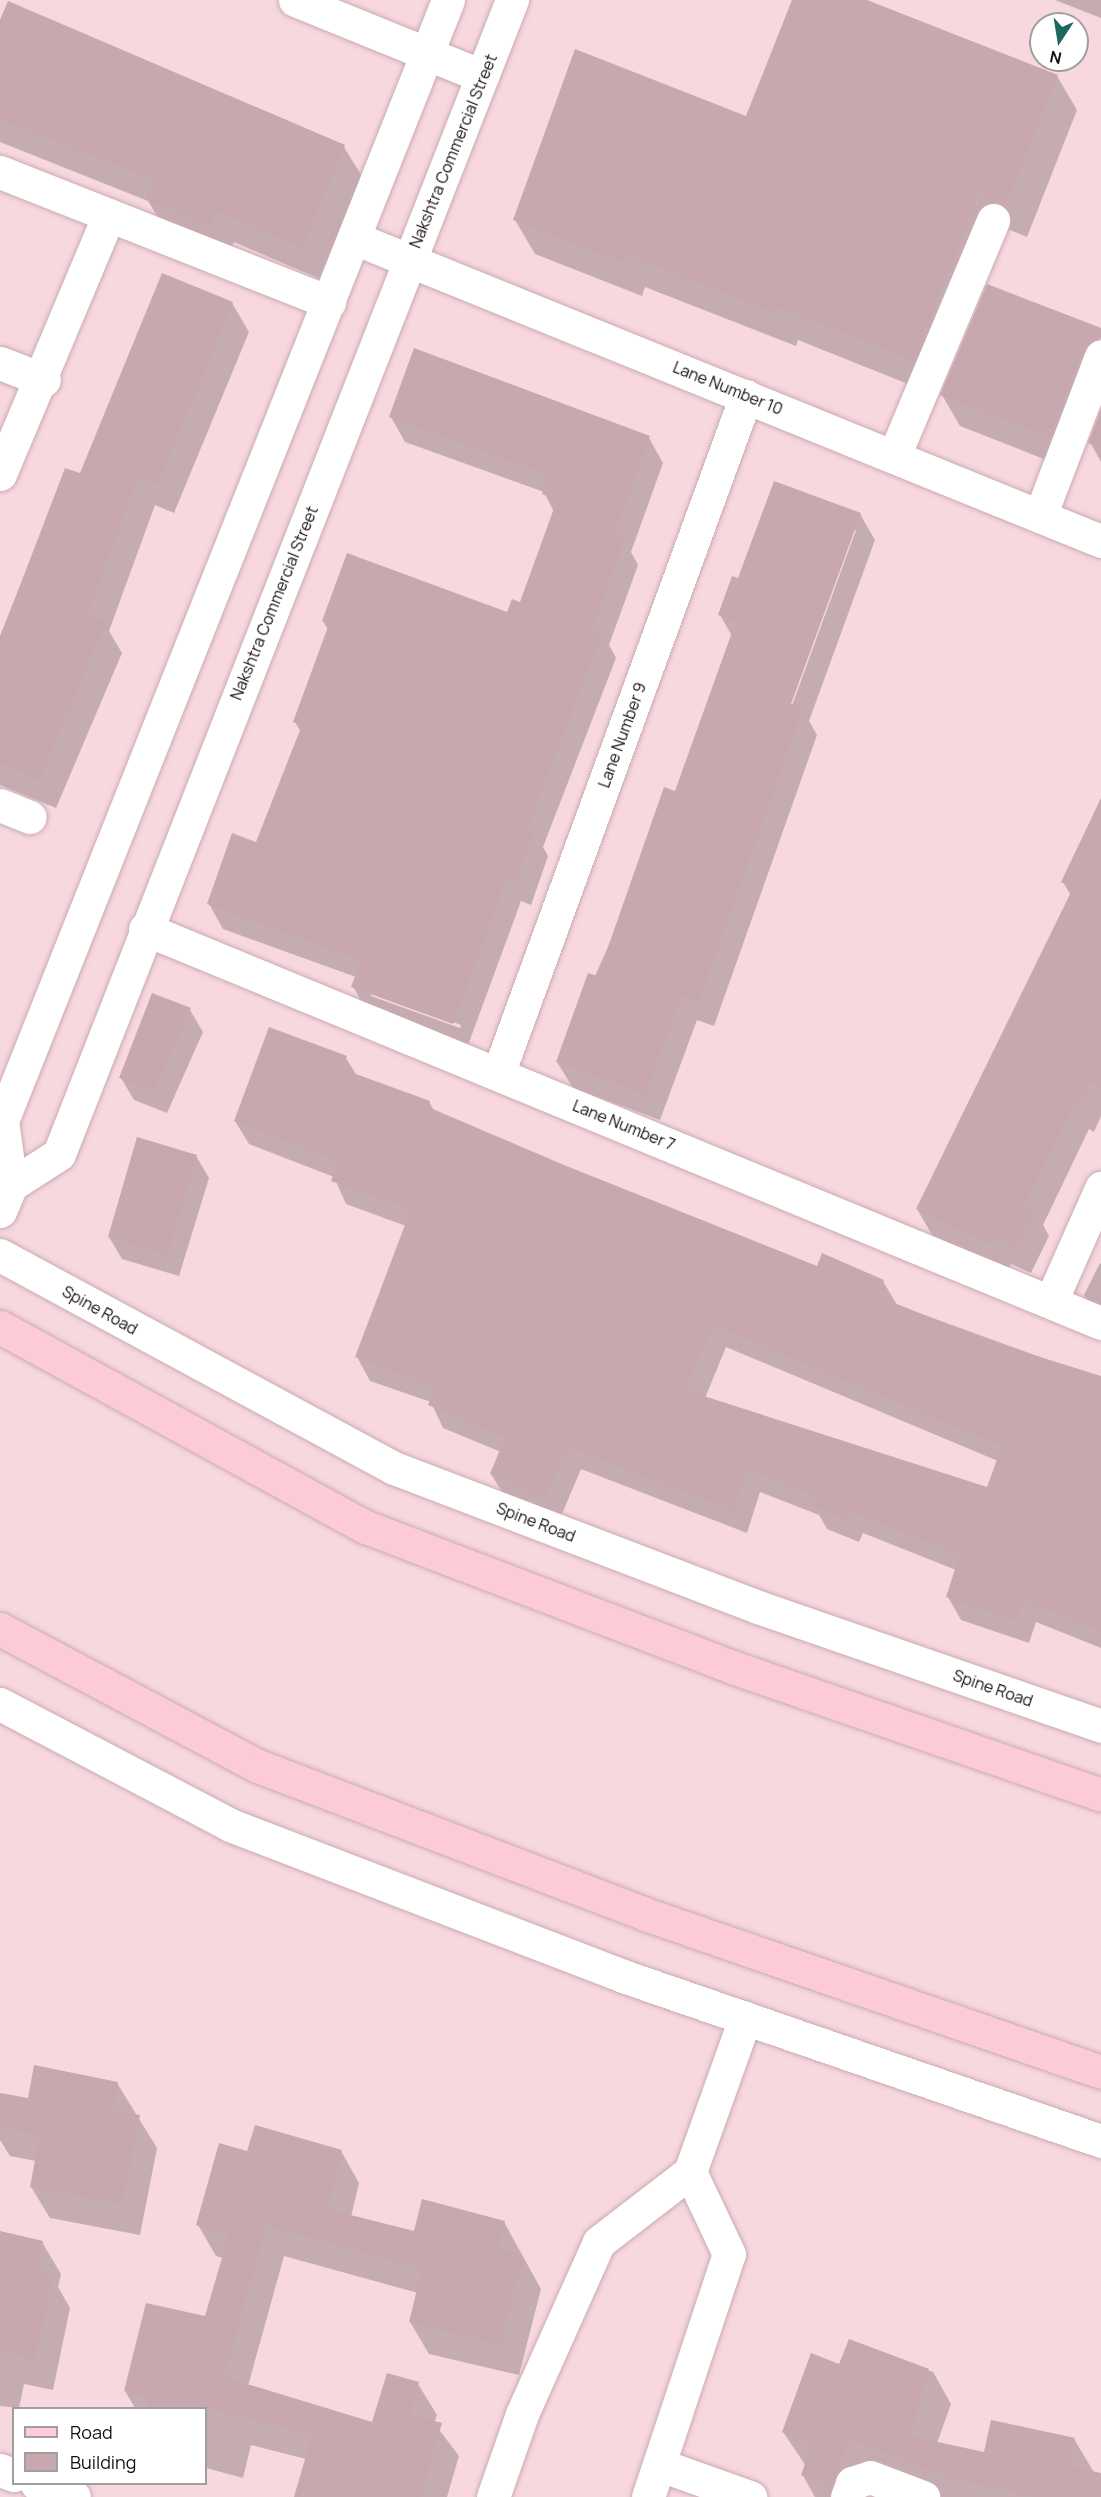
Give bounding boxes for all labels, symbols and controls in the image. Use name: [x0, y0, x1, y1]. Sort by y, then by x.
north arrow: [1029, 12, 1089, 72]
text: N: [1048, 46, 1064, 70]
street label: Nakshtra Commercial Street: [405, 51, 501, 251]
street label: Lane Number 10: [670, 357, 786, 419]
street label: Nakshtra Commercial Street: [226, 503, 322, 703]
street label: Lane Number 9: [594, 680, 650, 790]
street label: Lane Number 7: [570, 1096, 678, 1154]
street label: Spine Road: [59, 1281, 141, 1339]
street label: Spine Road: [494, 1498, 578, 1546]
street label: Spine Road: [951, 1665, 1035, 1711]
legend: [12, 2407, 207, 2485]
text: Road: [70, 2420, 113, 2444]
text: Building: [70, 2450, 136, 2474]

